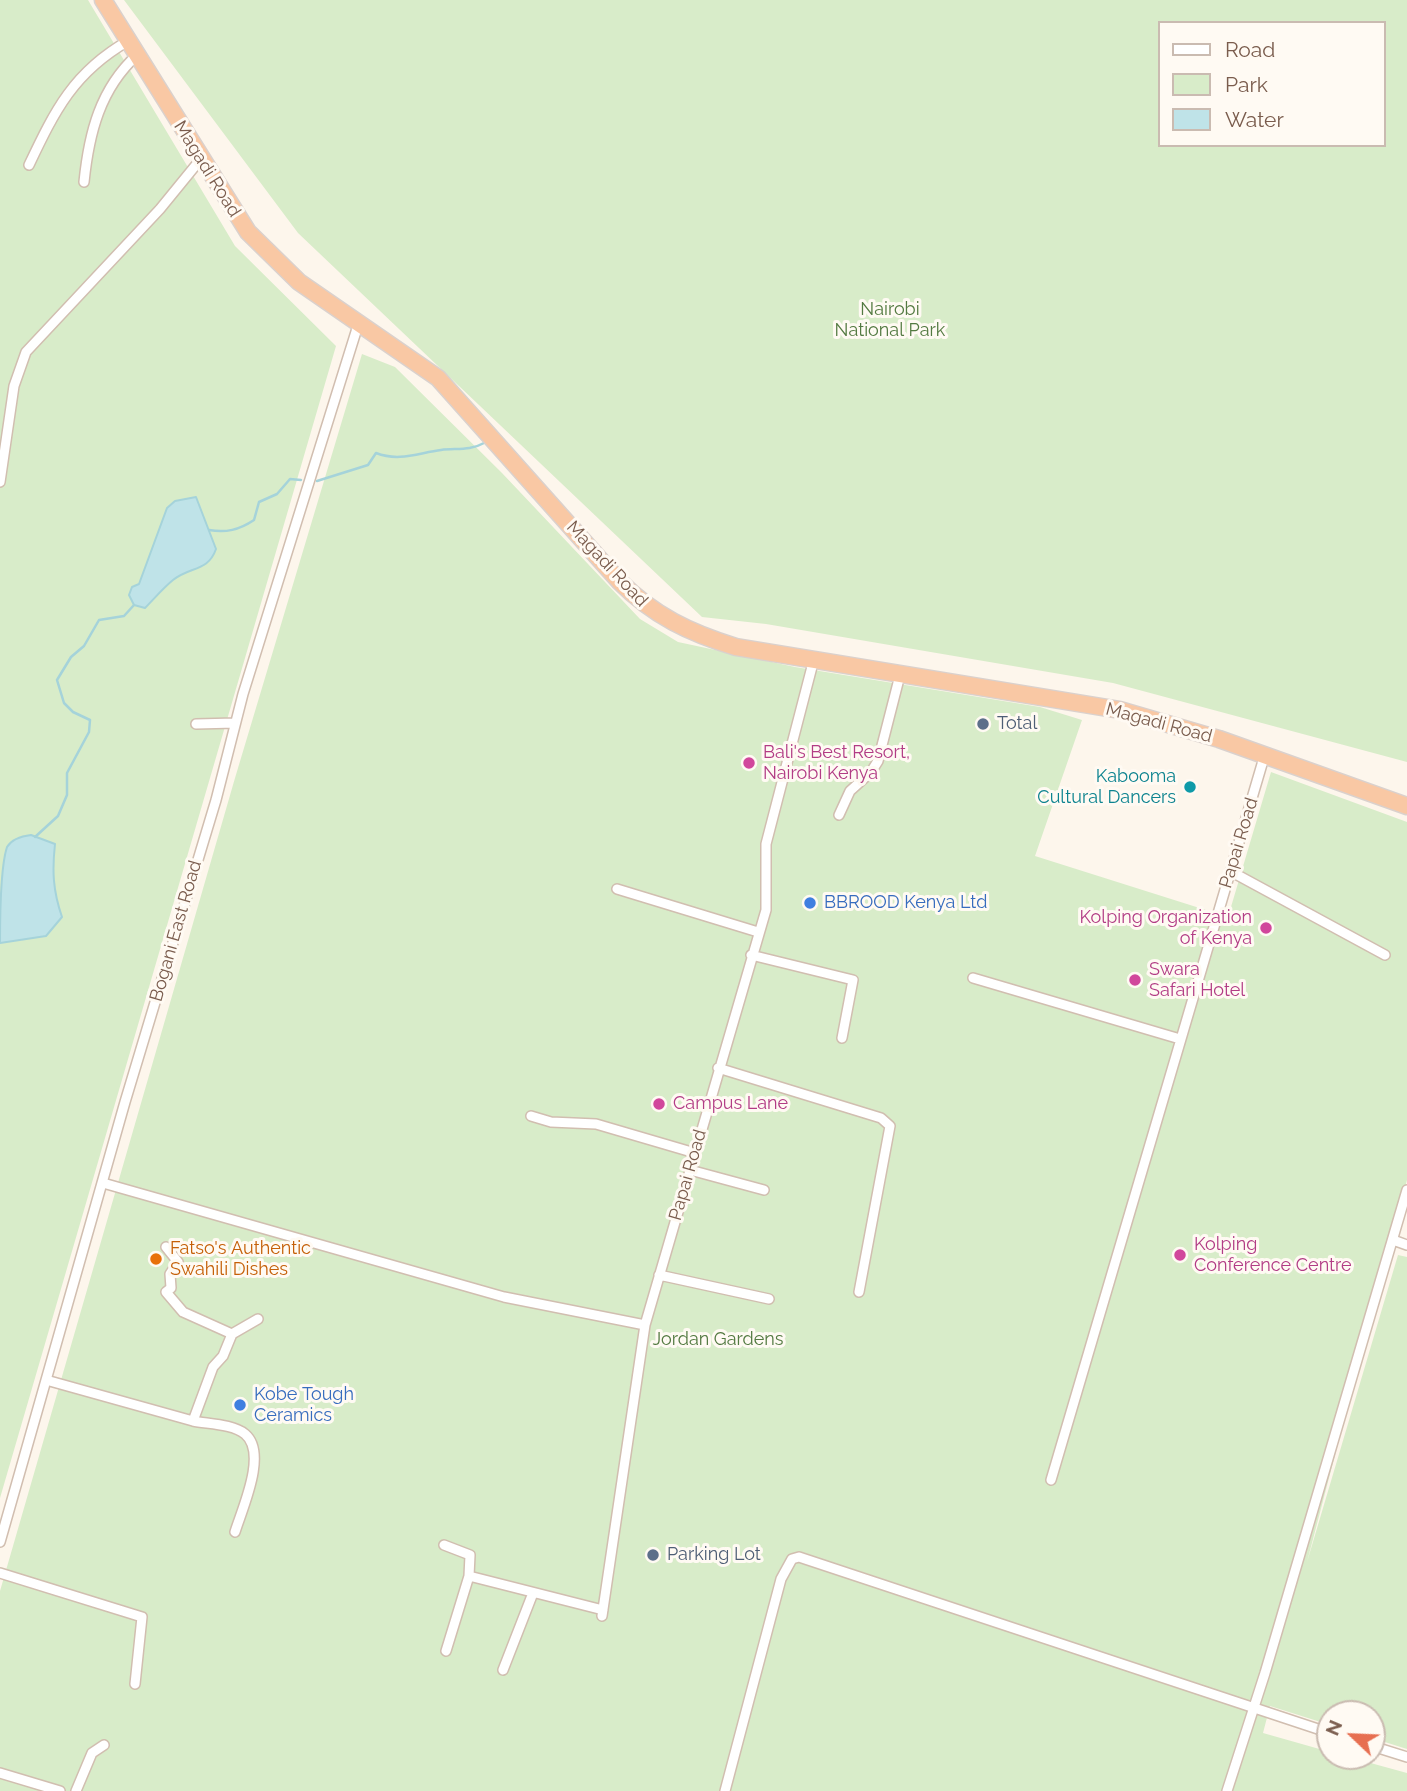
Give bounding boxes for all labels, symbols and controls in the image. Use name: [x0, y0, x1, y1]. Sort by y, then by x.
legend: [1158, 21, 1386, 147]
text: Road: [1225, 37, 1275, 62]
text: Park: [1225, 72, 1268, 97]
text: Water: [1225, 107, 1284, 132]
street label: Magadi Road: [169, 117, 245, 221]
park label: Nairobi National Park: [835, 299, 945, 342]
street label: Magadi Road: [562, 517, 652, 611]
street label: Magadi Road: [1103, 698, 1215, 748]
place label: Total: [997, 713, 1037, 735]
marker: Total: [975, 716, 991, 732]
place label: Bali's Best Resort, Nairobi Kenya: [763, 742, 910, 784]
marker: Bali's Best Resort, Nairobi Kenya: [741, 755, 757, 771]
place label: Kabooma Cultural Dancers: [1037, 766, 1176, 808]
marker: Kabooma Cultural Dancers: [1182, 779, 1198, 795]
street label: Papai Road: [1215, 795, 1263, 891]
street label: Bogani East Road: [146, 858, 206, 1004]
place label: BBROOD Kenya Ltd: [824, 892, 987, 914]
marker: BBROOD Kenya Ltd: [802, 895, 818, 911]
place label: Kolping Organization of Kenya: [1080, 907, 1252, 950]
marker: Kolping Organization of Kenya: [1258, 920, 1274, 936]
place label: Swara Safari Hotel: [1149, 959, 1245, 1002]
marker: Swara Safari Hotel: [1127, 972, 1143, 988]
place label: Campus Lane: [673, 1093, 788, 1115]
marker: Campus Lane: [651, 1096, 667, 1112]
street label: Papai Road: [665, 1127, 711, 1223]
place label: Kolping Conference Centre: [1194, 1234, 1352, 1276]
place label: Fatso's Authentic Swahili Dishes: [170, 1238, 311, 1280]
marker: Kolping Conference Centre: [1172, 1247, 1188, 1263]
marker: Fatso's Authentic Swahili Dishes: [148, 1251, 164, 1267]
park label: Jordan Gardens: [652, 1329, 784, 1351]
place label: Kobe Tough Ceramics: [254, 1384, 354, 1426]
marker: Kobe Tough Ceramics: [232, 1397, 248, 1413]
place label: Parking Lot: [667, 1544, 761, 1566]
marker: Parking Lot: [645, 1547, 661, 1563]
north arrow: [1316, 1700, 1386, 1770]
text: N: [1321, 1717, 1346, 1739]

